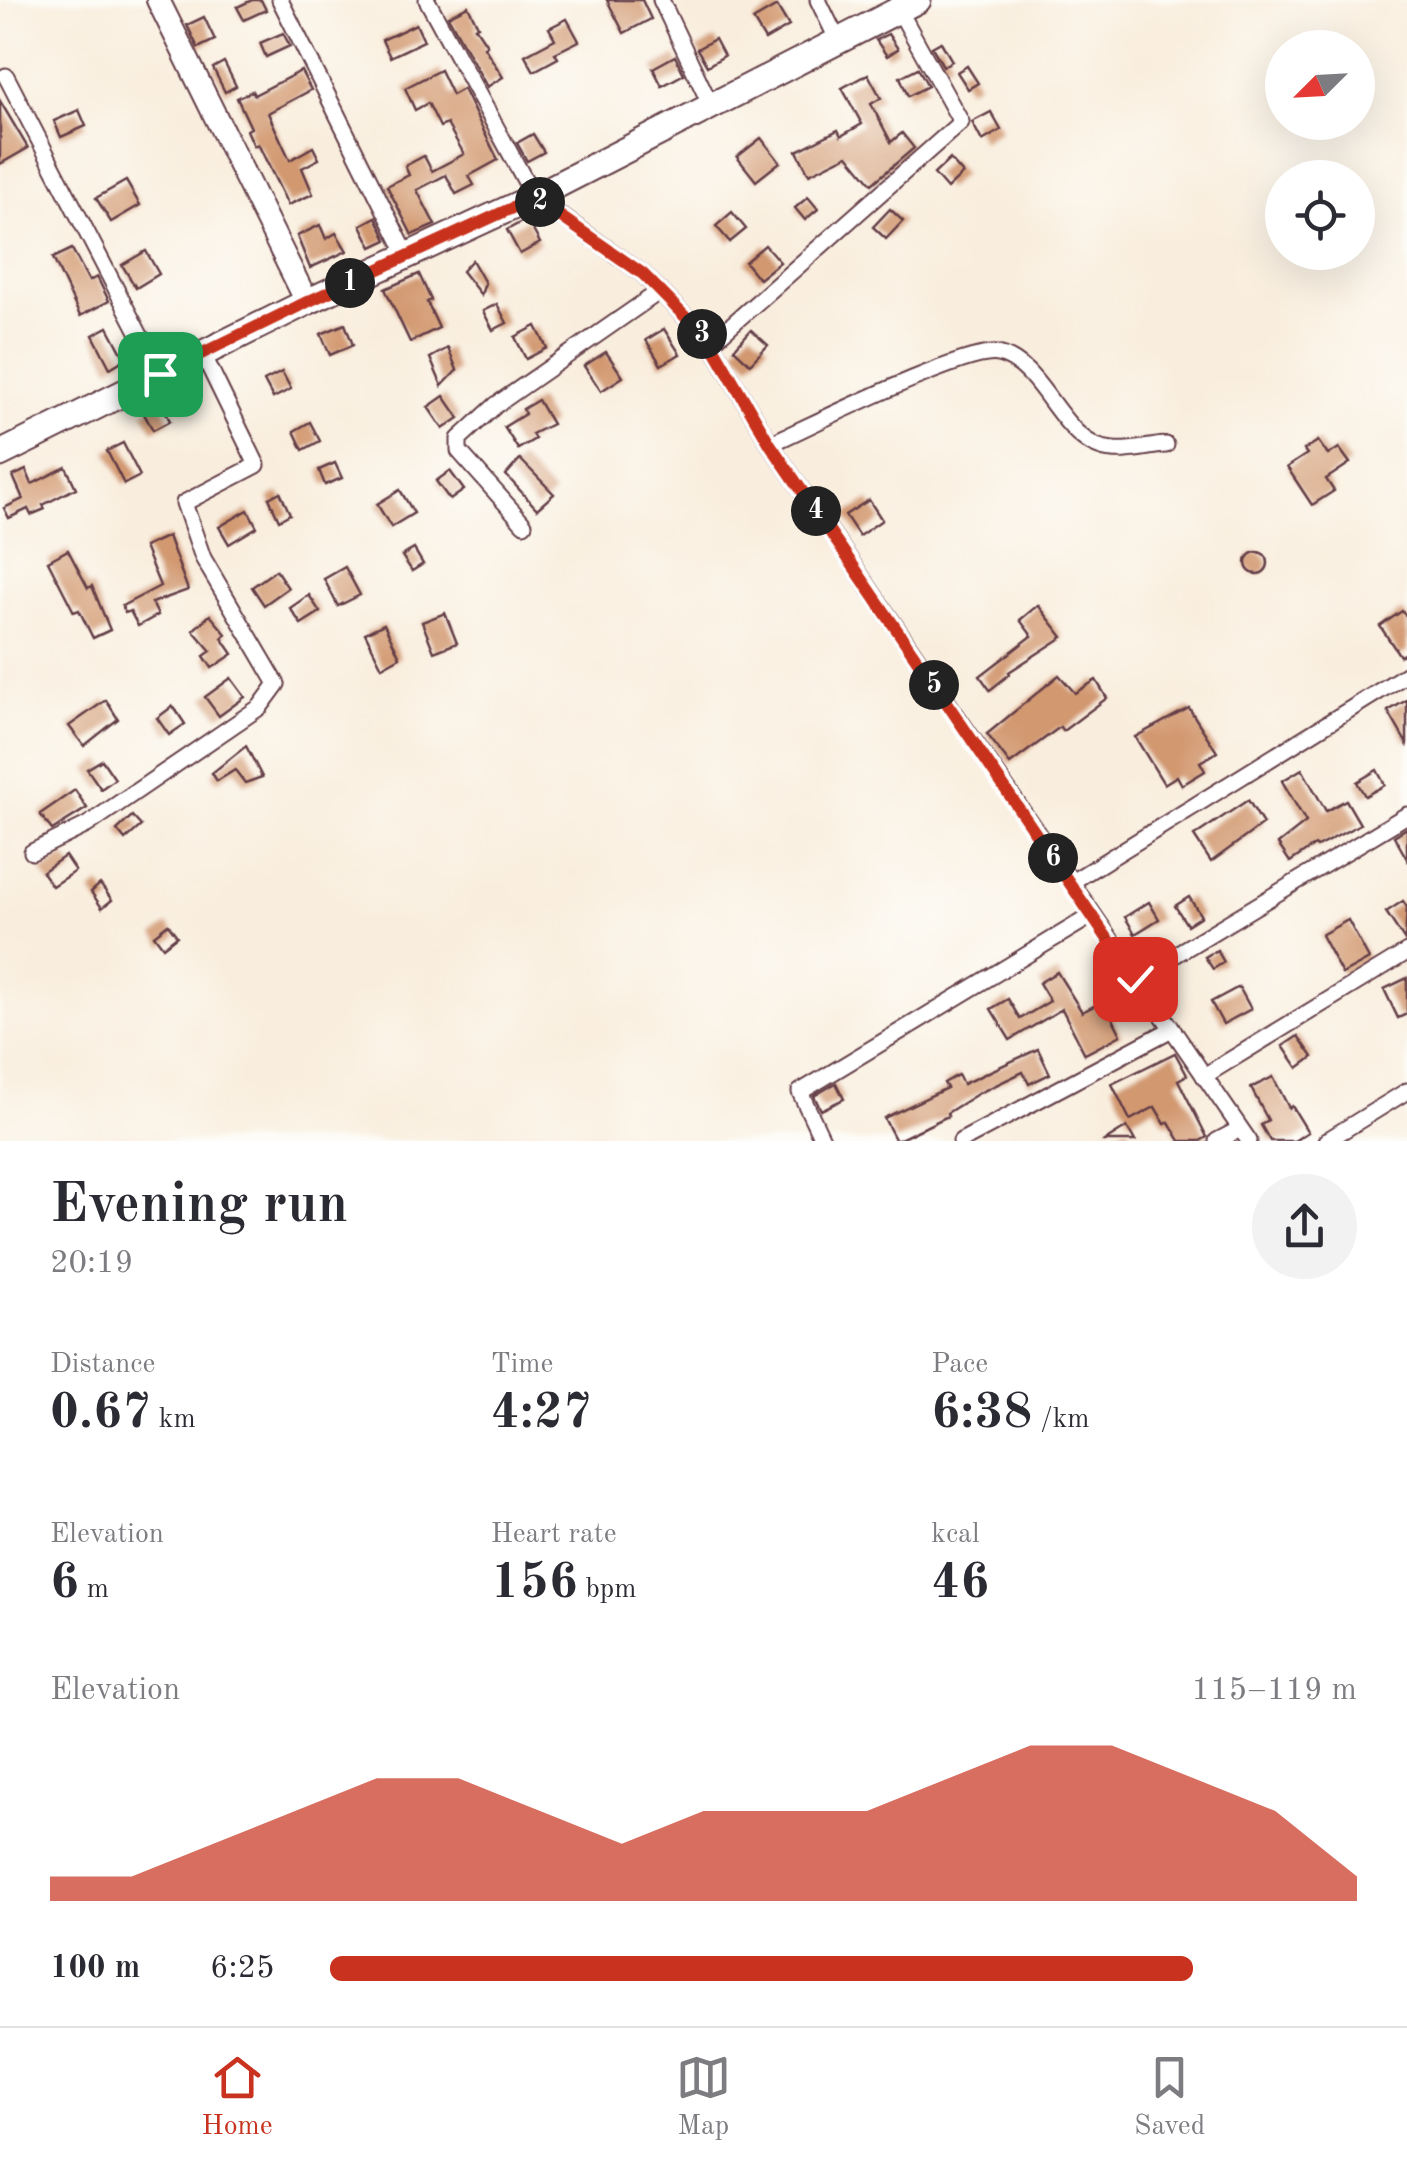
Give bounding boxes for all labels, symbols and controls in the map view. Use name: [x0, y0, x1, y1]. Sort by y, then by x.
north arrow: [1265, 30, 1375, 140]
map controls: [1265, 30, 1375, 270]
button: locate: [1265, 160, 1375, 270]
pin: 2: [515, 177, 565, 227]
text: 2: [532, 188, 548, 216]
pin: 1: [325, 258, 375, 308]
text: 1: [342, 269, 358, 297]
pin: 3: [677, 309, 727, 359]
text: 3: [694, 320, 710, 348]
pin: [118, 332, 203, 417]
icon: arrive: [133, 347, 188, 402]
pin: 4: [791, 486, 841, 536]
text: 4: [808, 497, 824, 525]
pin: 5: [909, 660, 959, 710]
text: 5: [926, 671, 942, 699]
pin: 6: [1028, 833, 1078, 883]
text: 6: [1045, 844, 1061, 872]
pin: [1093, 937, 1178, 1022]
icon: check: [1108, 952, 1163, 1007]
button: share: [1252, 1174, 1357, 1279]
text: Evening run: [50, 1179, 348, 1234]
text: 20:19: [50, 1248, 133, 1280]
text: Distance: [50, 1351, 155, 1379]
text: Time: [491, 1351, 553, 1379]
text: Pace: [931, 1351, 988, 1379]
text: 0.67: [50, 1389, 151, 1439]
text: 4:27: [491, 1389, 592, 1439]
text: 6:38: [931, 1389, 1032, 1439]
text: km: [151, 1406, 196, 1434]
text: /km: [1032, 1406, 1090, 1434]
text: Elevation: [50, 1521, 164, 1549]
text: Heart rate: [491, 1521, 617, 1549]
text: kcal: [931, 1521, 980, 1549]
text: 6: [50, 1559, 79, 1609]
text: 156: [491, 1559, 578, 1609]
text: 46: [931, 1559, 989, 1609]
text: m: [79, 1576, 109, 1604]
text: bpm: [578, 1576, 637, 1604]
text: Elevation: [50, 1675, 180, 1707]
text: 115–119 m: [1191, 1675, 1357, 1707]
text: 100 m: [50, 1953, 140, 1985]
text: 6:25: [210, 1953, 275, 1985]
tab: Home: [202, 2050, 273, 2145]
tab: Map: [676, 2050, 731, 2145]
tab: Saved: [1134, 2050, 1205, 2145]

